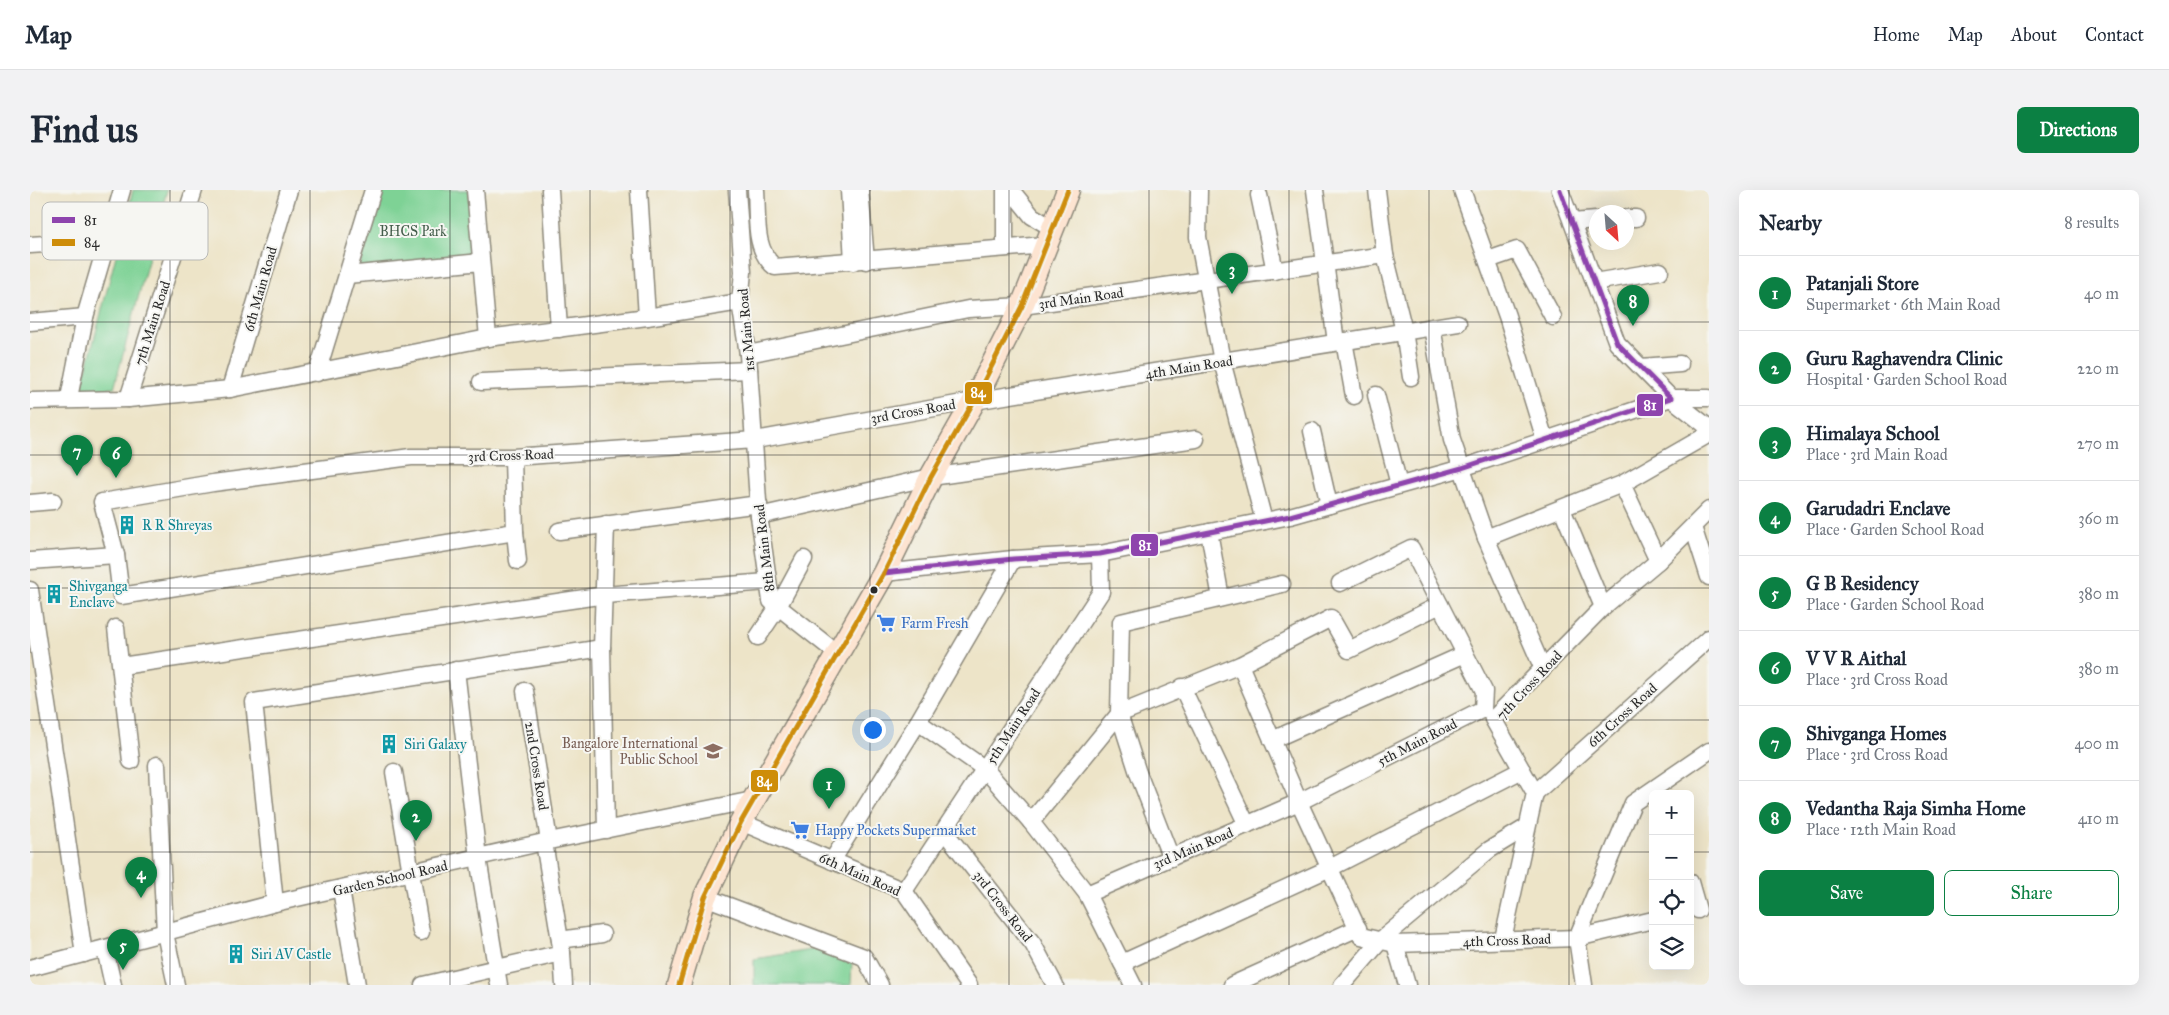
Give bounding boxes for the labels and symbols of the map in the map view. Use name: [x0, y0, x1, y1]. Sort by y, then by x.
legend: [42, 202, 208, 260]
north arrow: [1589, 205, 1634, 250]
text: 81: [84, 212, 97, 229]
park label: BHCS Park: [380, 223, 447, 240]
text: 84: [84, 234, 100, 251]
street label: 6th Main Road: [240, 245, 281, 334]
pin: 3: [1216, 253, 1248, 294]
street label: 7th Main Road: [131, 279, 174, 368]
street label: 3rd Main Road: [1038, 284, 1125, 313]
pin: 8: [1617, 285, 1649, 326]
street label: 1st Main Road: [734, 288, 759, 372]
street label: 4th Main Road: [1144, 352, 1234, 383]
line badge: 84: [964, 381, 993, 405]
text: 84: [970, 384, 987, 402]
line badge: 81: [1636, 393, 1664, 417]
street label: 3rd Cross Road: [869, 396, 957, 427]
text: 81: [1644, 397, 1657, 414]
pin: 7: [61, 435, 93, 476]
pin: 6: [100, 437, 132, 478]
street label: 3rd Cross Road: [468, 446, 554, 465]
street label: 8th Main Road: [751, 503, 778, 593]
building icon: R R Shreyas: [116, 514, 138, 536]
place label: R R Shreyas: [142, 517, 212, 534]
line badge: 81: [1130, 533, 1159, 557]
text: 81: [1139, 537, 1152, 554]
place label: Shivganga Enclave: [69, 578, 128, 611]
building icon: Shivganga Enclave: [43, 583, 65, 605]
unlabelled marker: [869, 585, 879, 595]
supermarket icon: Farm Fresh: [875, 612, 897, 634]
place label: Farm Fresh: [901, 615, 969, 632]
street label: 7th Cross Road: [1493, 647, 1566, 723]
street label: 6th Cross Road: [1584, 680, 1661, 751]
street label: 5th Main Road: [983, 685, 1044, 767]
street label: 5th Main Road: [1375, 715, 1460, 770]
your location: [860, 717, 886, 743]
street label: 2nd Cross Road: [521, 721, 552, 812]
building icon: Siri Galaxy: [378, 733, 400, 755]
place label: Bangalore International Public School: [562, 735, 698, 768]
place label: Siri Galaxy: [404, 736, 467, 753]
school or university icon: Bangalore International Public School: [702, 740, 724, 762]
pin: 1: [813, 768, 845, 809]
line badge: 84: [750, 769, 779, 793]
text: 84: [756, 773, 773, 791]
pin: 2: [400, 800, 432, 841]
supermarket icon: Happy Pockets Supermarket: [789, 819, 811, 841]
place label: Happy Pockets Supermarket: [815, 822, 976, 839]
street label: 3rd Main Road: [1151, 824, 1236, 873]
street label: 6th Main Road: [816, 849, 903, 900]
pin: 4: [125, 857, 157, 898]
street label: Garden School Road: [331, 857, 449, 900]
street label: 3rd Cross Road: [970, 867, 1036, 945]
pin: 5: [107, 929, 139, 970]
street label: 4th Cross Road: [1462, 930, 1552, 951]
building icon: Siri AV Castle: [225, 943, 247, 965]
place label: Siri AV Castle: [251, 946, 331, 963]

